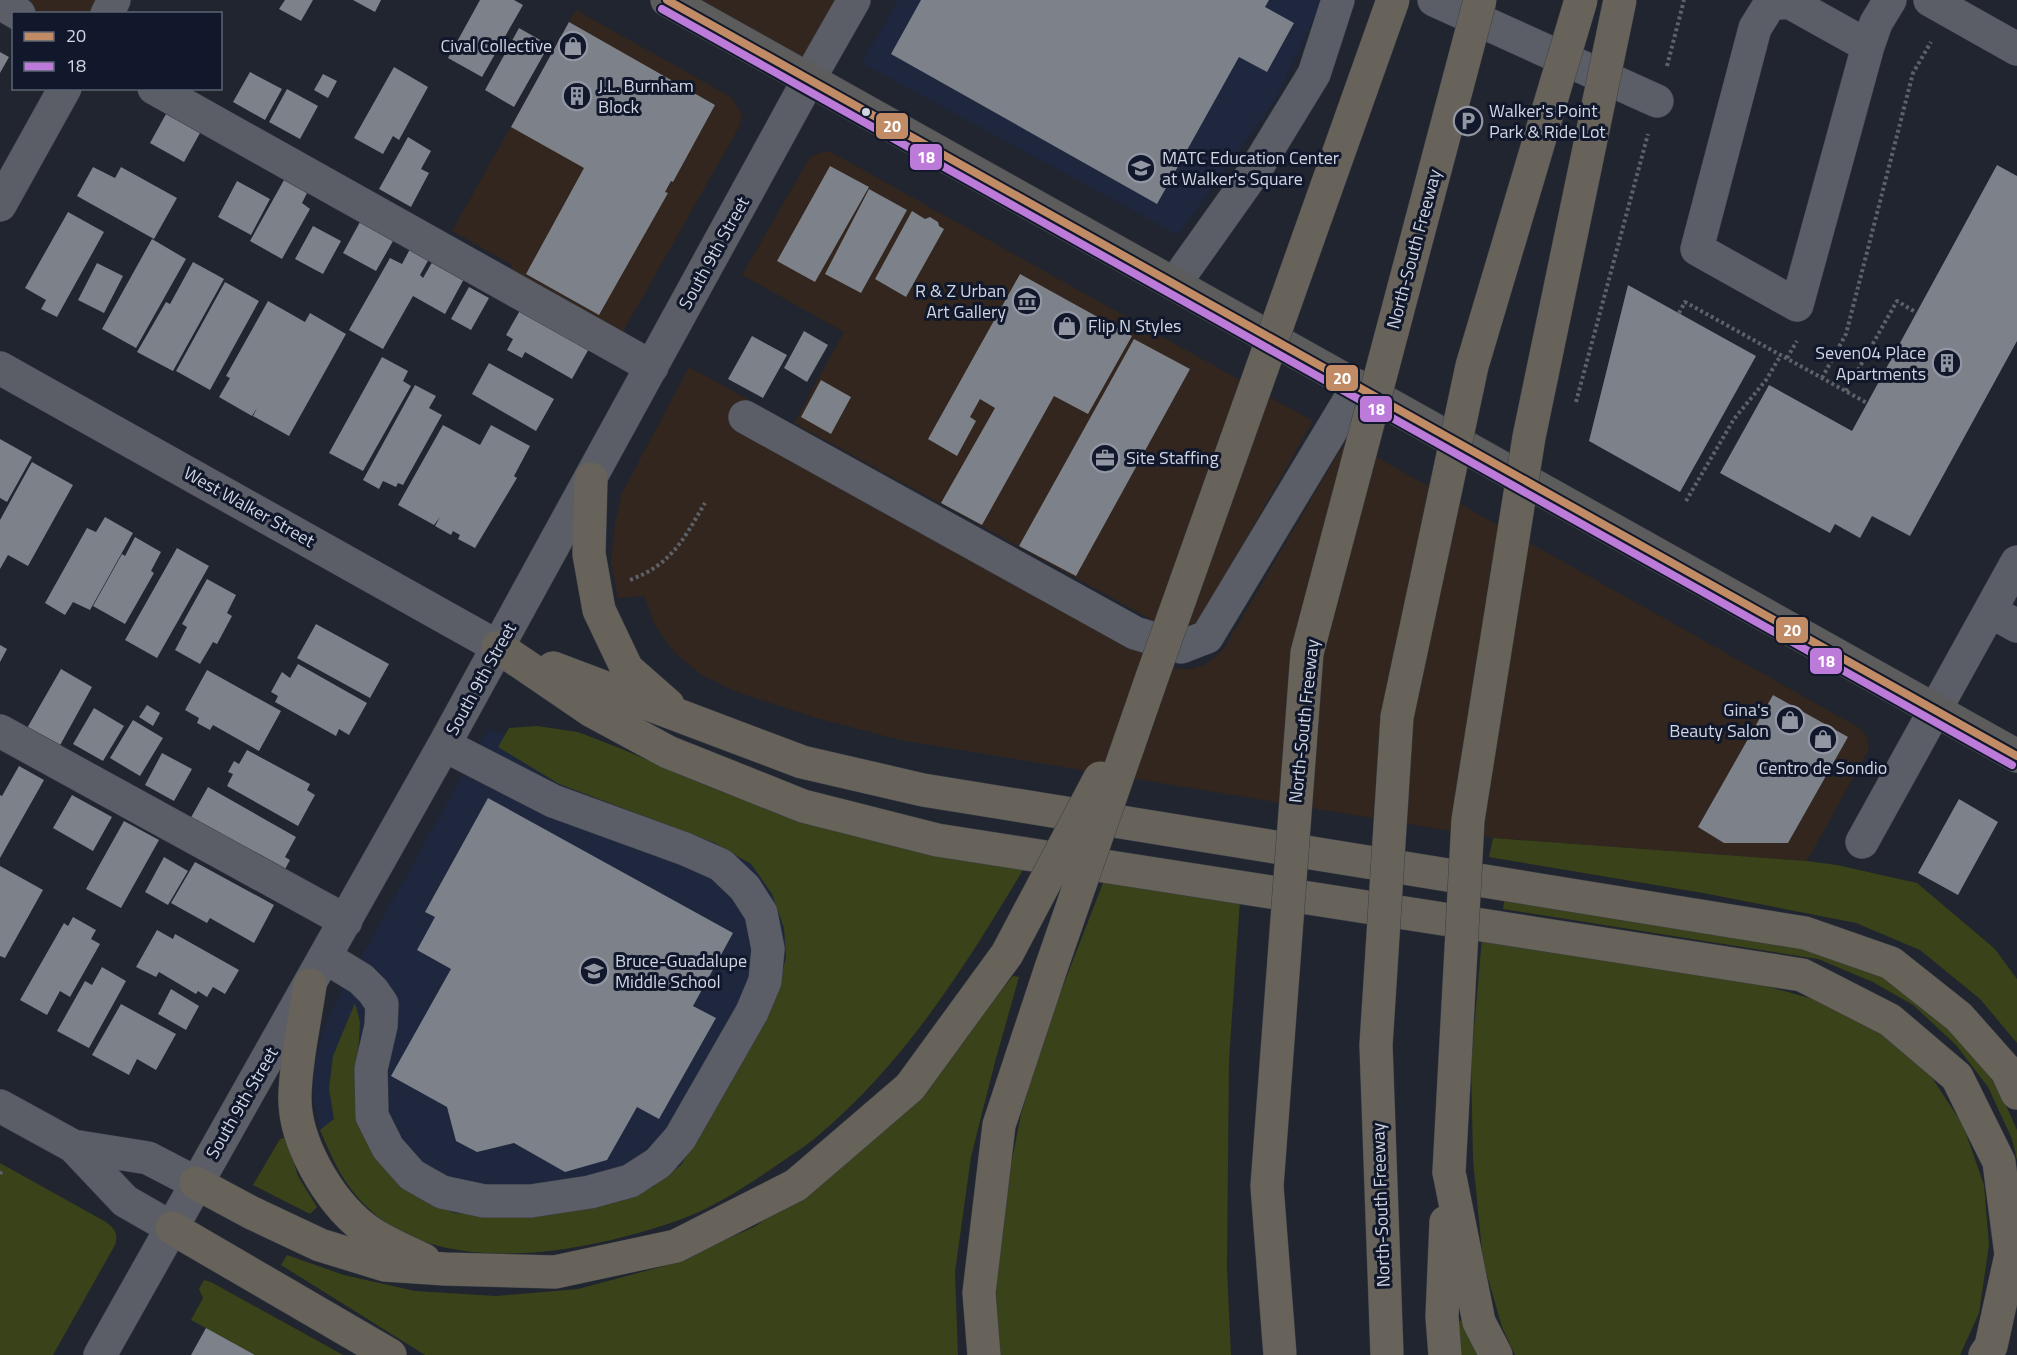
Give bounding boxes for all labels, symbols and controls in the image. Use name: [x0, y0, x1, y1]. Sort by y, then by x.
legend: [12, 12, 222, 90]
text: 20: [66, 22, 86, 49]
shop icon: Cival Collective: [557, 30, 589, 62]
place label: Cival Collective: [440, 32, 552, 59]
text: 18: [66, 52, 86, 79]
place label: J.L. Burnham Block: [598, 72, 694, 120]
building icon: J.L. Burnham Block: [561, 80, 593, 112]
place label: Walker's Point Park & Ride Lot: [1489, 97, 1606, 145]
parking icon: Walker's Point Park & Ride Lot: [1452, 105, 1484, 137]
unlabelled marker: [860, 106, 872, 118]
line badge: 20: [875, 112, 909, 140]
text: 20: [883, 114, 901, 138]
line badge: 18: [909, 143, 943, 171]
place label: MATC Education Center at Walker's Square: [1162, 144, 1339, 192]
text: 18: [917, 145, 935, 169]
school or university icon: MATC Education Center at Walker's Square: [1125, 152, 1157, 184]
street label: North-South Freeway: [1379, 166, 1448, 332]
street label: South 9th Street: [671, 191, 756, 314]
place label: R & Z Urban Art Gallery: [915, 277, 1006, 325]
museum icon: R & Z Urban Art Gallery: [1011, 285, 1043, 317]
shop icon: Flip N Styles: [1051, 310, 1083, 342]
place label: Flip N Styles: [1088, 312, 1181, 339]
place label: Seven04 Place Apartments: [1815, 339, 1926, 387]
building icon: Seven04 Place Apartments: [1931, 347, 1963, 379]
line badge: 20: [1325, 364, 1359, 392]
text: 20: [1333, 366, 1351, 390]
line badge: 18: [1359, 395, 1393, 423]
text: 18: [1367, 397, 1385, 421]
office icon: Site Staffing: [1089, 442, 1121, 474]
place label: Site Staffing: [1126, 444, 1219, 471]
street label: West Walker Street: [179, 459, 320, 554]
line badge: 20: [1775, 616, 1809, 644]
street label: South 9th Street: [438, 617, 523, 740]
text: 20: [1783, 618, 1801, 642]
street label: North-South Freeway: [1281, 637, 1326, 804]
line badge: 18: [1809, 647, 1843, 675]
text: 18: [1817, 649, 1835, 673]
place label: Gina's Beauty Salon: [1669, 696, 1769, 744]
shop icon: Gina's Beauty Salon: [1774, 704, 1806, 736]
shop icon: Centro de Sondio: [1807, 723, 1839, 755]
place label: Centro de Sondio: [1759, 754, 1887, 781]
place label: Bruce-Guadalupe Middle School: [615, 947, 747, 995]
school or university icon: Bruce-Guadalupe Middle School: [578, 955, 610, 987]
street label: South 9th Street: [199, 1041, 285, 1164]
street label: North-South Freeway: [1364, 1122, 1397, 1288]

